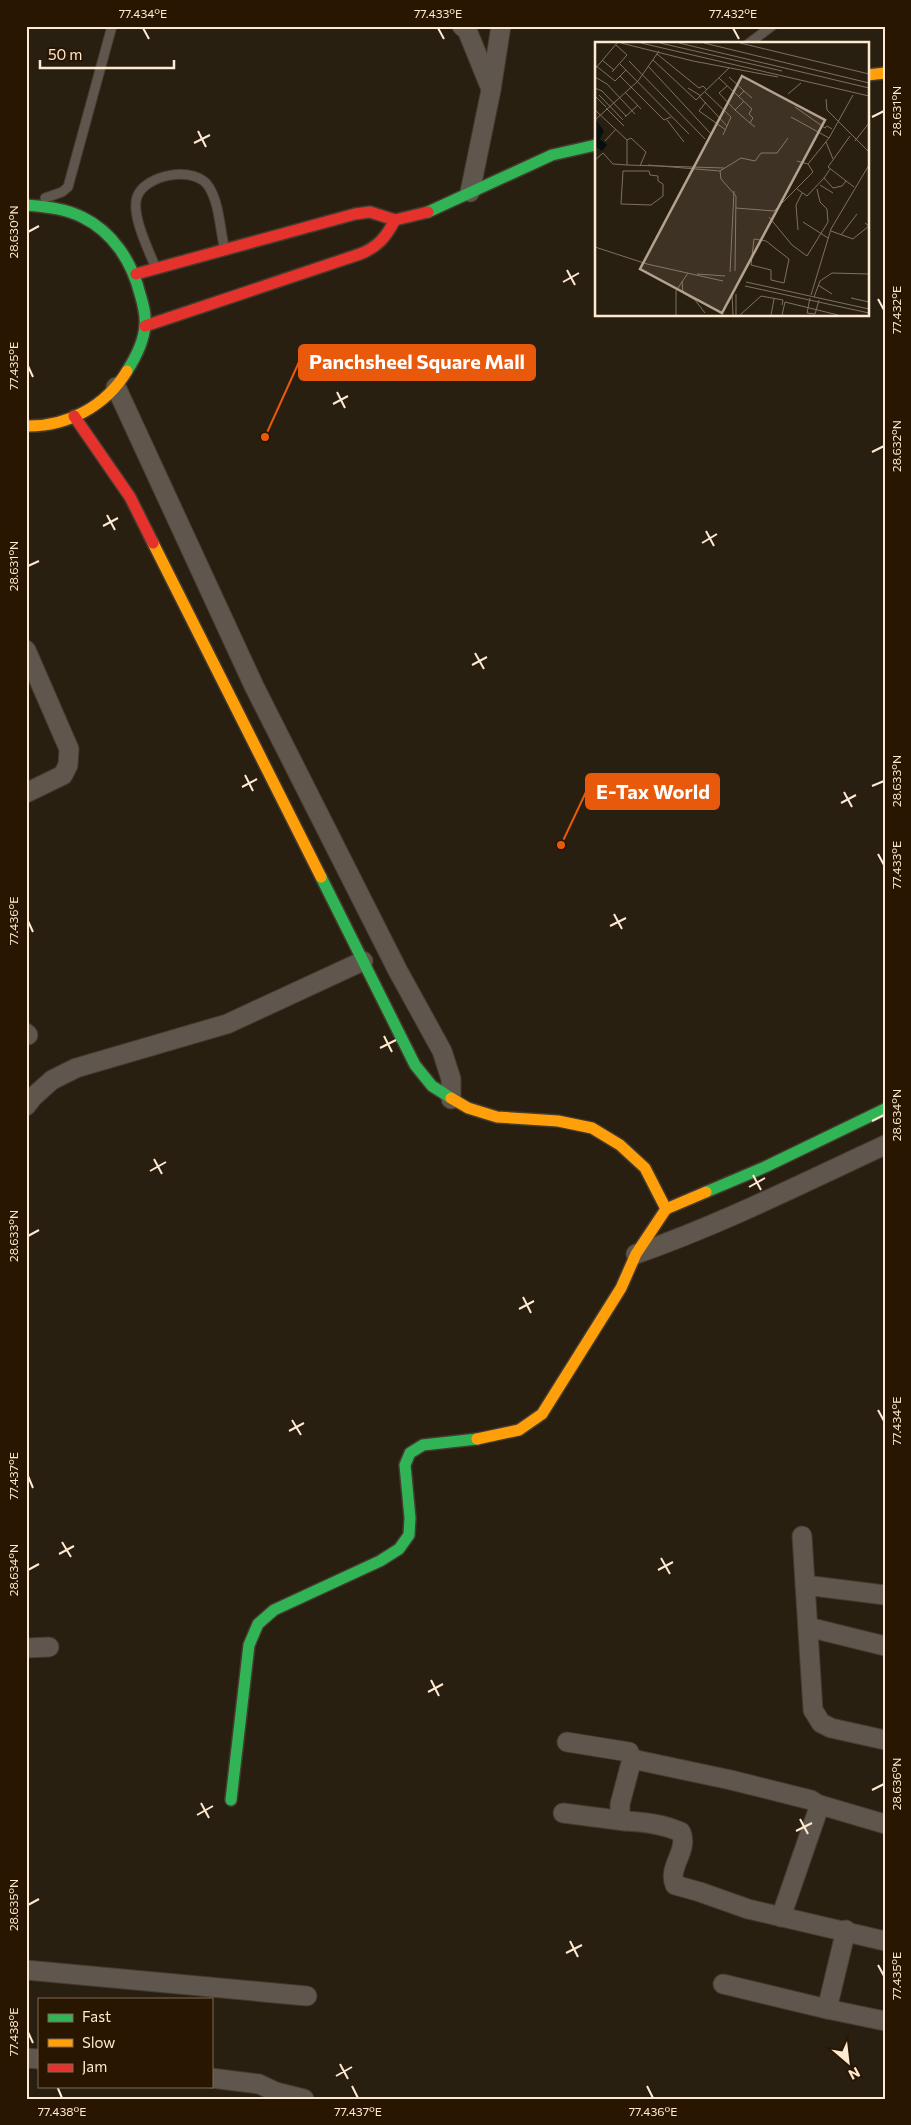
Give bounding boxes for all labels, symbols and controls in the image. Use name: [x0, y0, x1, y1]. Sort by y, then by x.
text: 77.434°E: [119, 6, 167, 20]
text: 77.433°E: [414, 6, 462, 20]
text: 77.432°E: [709, 6, 757, 20]
scale bar: [40, 38, 174, 70]
inset map: [595, 42, 868, 316]
text: 50 m: [48, 45, 82, 63]
text: 28.631°N: [889, 86, 903, 136]
text: 28.630°N: [6, 206, 20, 258]
text: 77.432°E: [889, 286, 903, 334]
text: 77.435°E: [6, 342, 20, 390]
callout: Panchsheel Square Mall: [299, 345, 535, 380]
text: Panchsheel Square Mall: [309, 349, 525, 373]
text: 28.632°N: [889, 420, 903, 472]
text: 28.631°N: [6, 541, 20, 591]
text: 28.633°N: [889, 755, 903, 807]
callout: E-Tax World: [586, 774, 719, 809]
text: E-Tax World: [596, 779, 710, 803]
text: 77.433°E: [889, 841, 903, 889]
text: 77.436°E: [6, 897, 20, 945]
text: 28.634°N: [889, 1089, 903, 1141]
text: 28.633°N: [6, 1210, 20, 1262]
text: 77.434°E: [889, 1397, 903, 1445]
text: 77.437°E: [6, 1452, 20, 1500]
text: 28.634°N: [6, 1544, 20, 1596]
text: 28.636°N: [889, 1758, 903, 1810]
text: 28.635°N: [6, 1879, 20, 1931]
text: 77.435°E: [889, 1952, 903, 2000]
legend: [38, 1998, 212, 2088]
text: Fast: [82, 2007, 111, 2025]
text: 77.438°E: [6, 2008, 20, 2056]
text: Slow: [82, 2033, 115, 2051]
north arrow: [824, 2038, 874, 2088]
text: Jam: [82, 2057, 107, 2075]
text: N: [846, 2064, 863, 2084]
text: 77.438°E: [38, 2104, 86, 2118]
text: 77.437°E: [334, 2104, 382, 2118]
text: 77.436°E: [629, 2104, 677, 2118]

